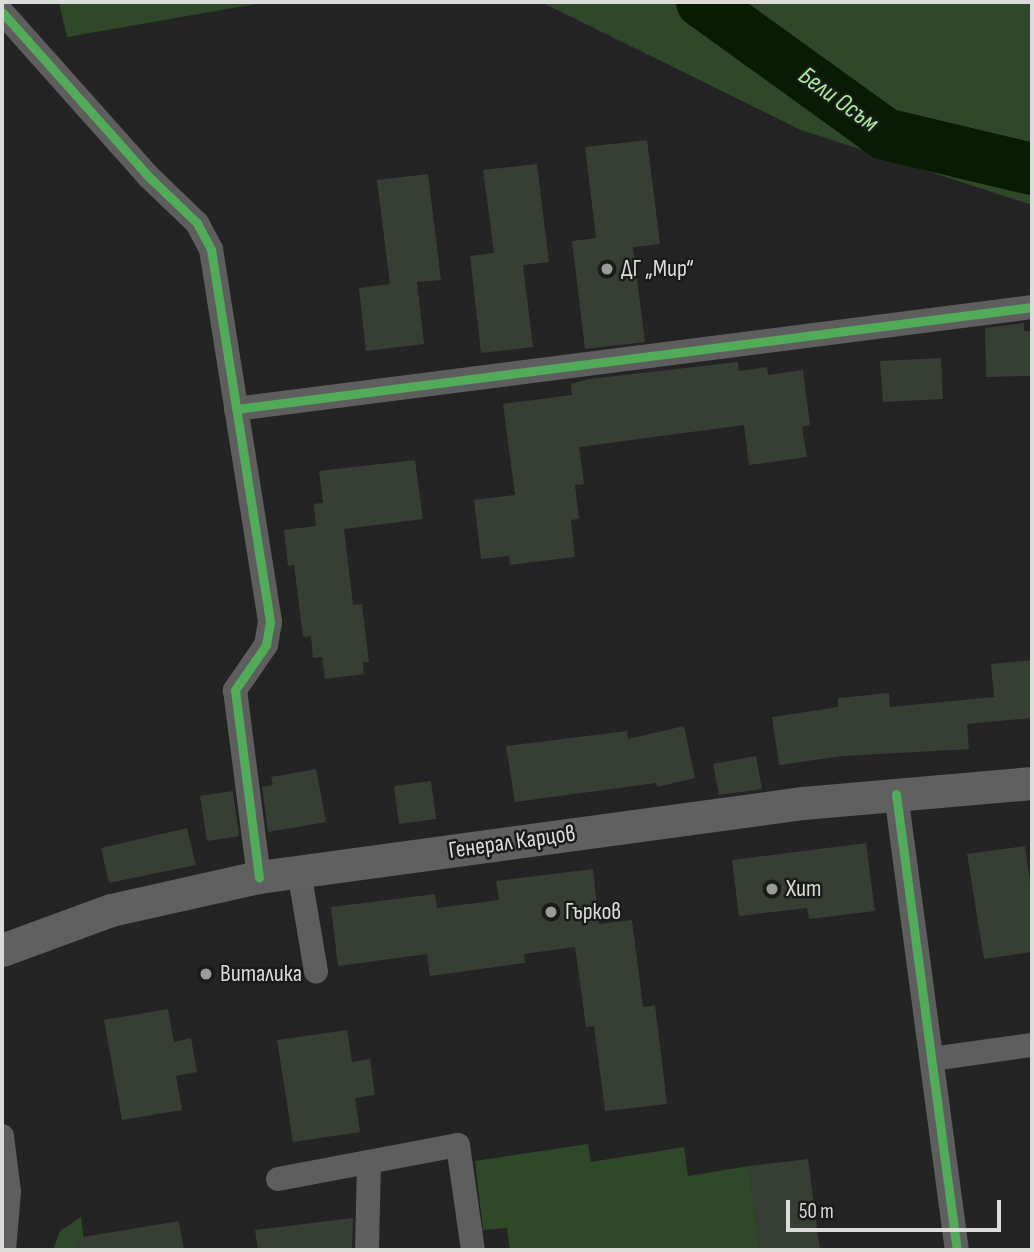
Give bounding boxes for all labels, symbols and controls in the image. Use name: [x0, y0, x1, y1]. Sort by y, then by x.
water label: Бели Осъм: [792, 61, 884, 139]
place label: ДГ „Мир“: [621, 255, 694, 283]
marker: ДГ „Мир“: [599, 261, 615, 277]
street label: Генерал Карцов: [447, 819, 577, 865]
place label: Хит: [786, 875, 821, 903]
marker: Хит: [764, 881, 780, 897]
place label: Гърков: [565, 898, 621, 926]
marker: Гърков: [543, 904, 559, 920]
place label: Виталика: [220, 960, 302, 988]
marker: Виталика: [198, 966, 214, 982]
scale bar: [789, 1186, 1004, 1230]
text: 50 m: [799, 1199, 834, 1224]

